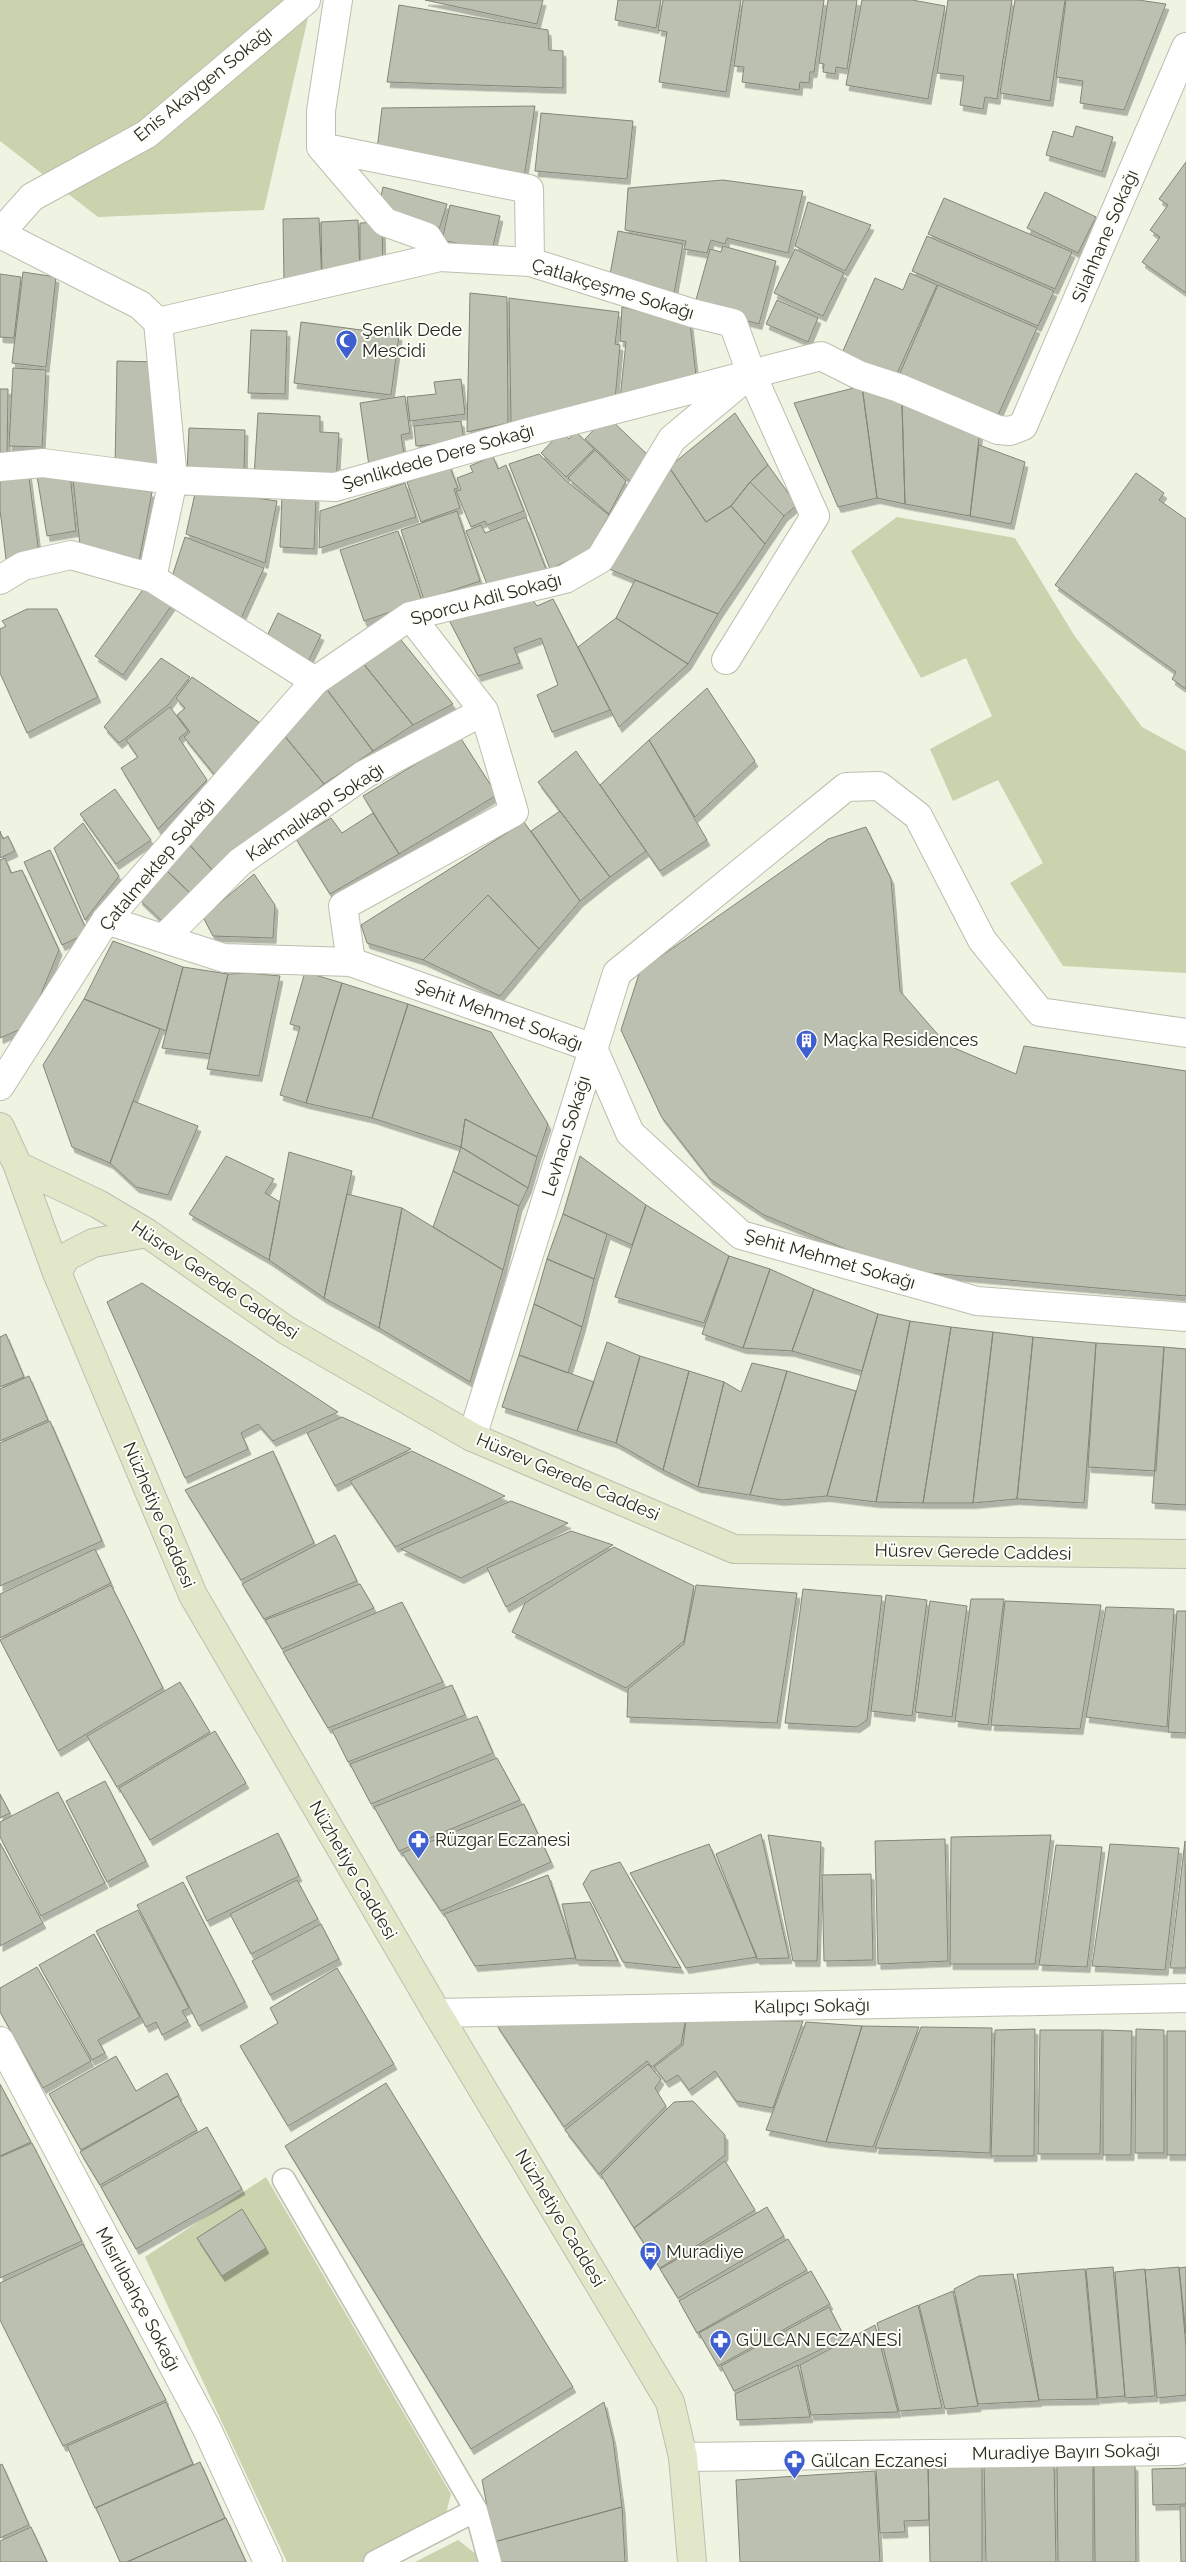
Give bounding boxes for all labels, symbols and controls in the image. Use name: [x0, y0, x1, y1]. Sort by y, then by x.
street label: Enis Akaygen Sokağı: [129, 22, 276, 146]
street label: Silahhane Sokağı: [1067, 166, 1142, 305]
street label: Çatlakçeşme Sokağı: [529, 254, 697, 323]
place label: Şenlik Dede Mescidi: [362, 319, 463, 361]
mosque icon: Şenlik Dede Mescidi: [334, 328, 358, 359]
street label: Şenlikdede Dere Sokağı: [340, 419, 536, 494]
street label: Sporcu Adil Sokağı: [408, 568, 564, 629]
street label: Kakmalıkapı Sokağı: [242, 758, 387, 865]
street label: Çatalmektep Sokağı: [95, 793, 219, 935]
street label: Şehit Mehmet Sokağı: [412, 974, 586, 1055]
building icon: Maçka Residences: [795, 1028, 819, 1059]
place label: Maçka Residences: [823, 1029, 979, 1050]
street label: Levhacı Sokağı: [537, 1073, 594, 1199]
street label: Hüsrev Gerede Caddesi: [128, 1216, 303, 1343]
street label: Şehit Mehmet Sokağı: [742, 1224, 918, 1293]
street label: Hüsrev Gerede Caddesi: [473, 1428, 663, 1525]
street label: Nüzhetiye Caddesi: [119, 1439, 200, 1591]
street label: Hüsrev Gerede Caddesi: [874, 1539, 1072, 1564]
street label: Nüzhetiye Caddesi: [305, 1797, 402, 1943]
pharmacy icon: Rüzgar Eczanesi: [407, 1828, 431, 1859]
place label: Rüzgar Eczanesi: [435, 1829, 570, 1850]
street label: Kalıpçı Sokağı: [754, 1994, 870, 2017]
street label: Nüzhetiye Caddesi: [511, 2145, 610, 2290]
street label: Mısırlıbahçe Sokağı: [92, 2223, 185, 2374]
bus stop icon: Muradiye: [638, 2240, 662, 2271]
place label: Muradiye: [666, 2241, 744, 2262]
pharmacy icon: GÜLCAN ECZANESİ: [708, 2328, 732, 2359]
place label: GÜLCAN ECZANESİ: [736, 2329, 902, 2350]
street label: Muradiye Bayırı Sokağı: [972, 2439, 1160, 2464]
pharmacy icon: Gülcan Eczanesi: [783, 2449, 807, 2480]
place label: Gülcan Eczanesi: [811, 2450, 947, 2471]

